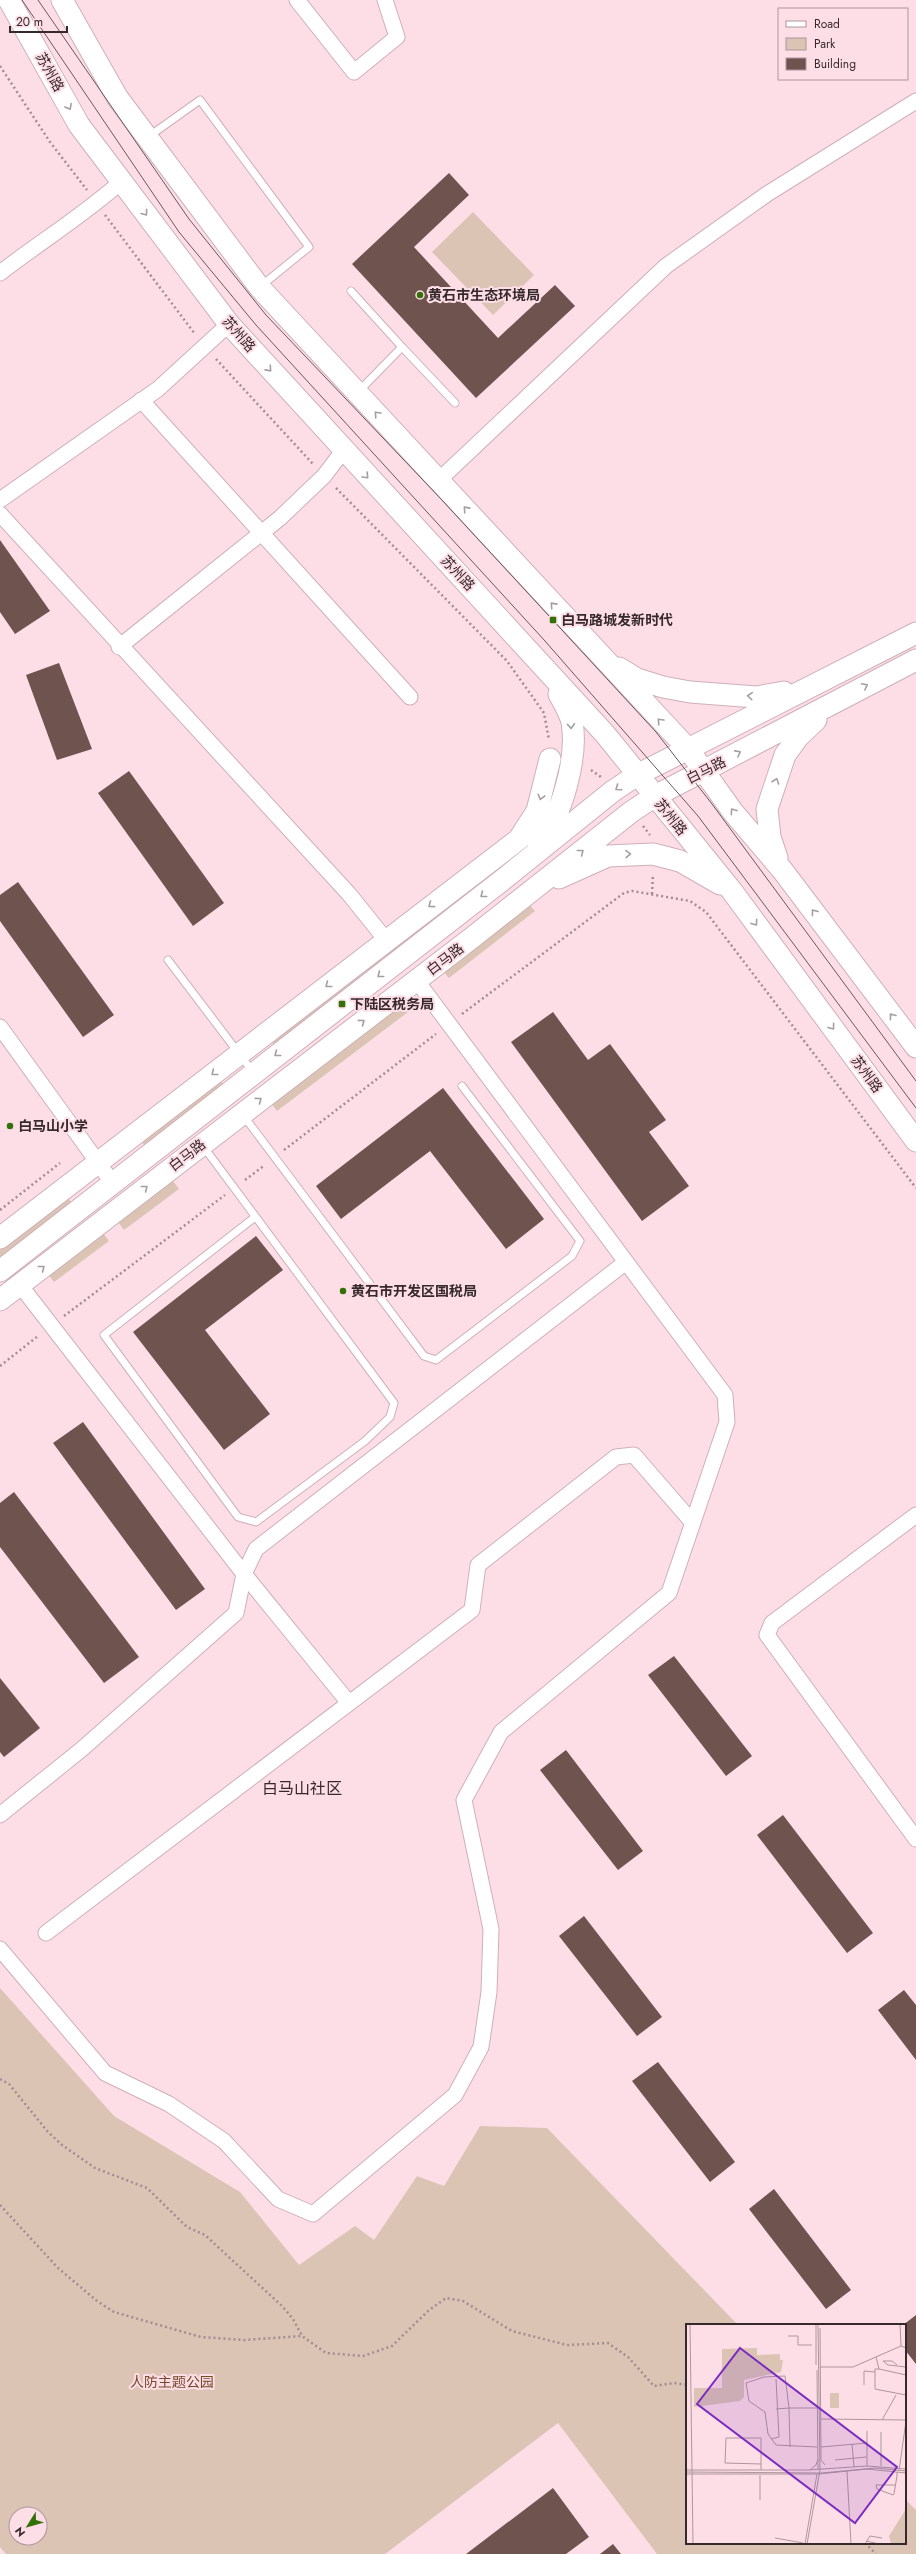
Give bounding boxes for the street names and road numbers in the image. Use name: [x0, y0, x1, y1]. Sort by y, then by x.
street label: 苏州路: [31, 49, 69, 95]
street label: 苏州路: [218, 312, 260, 356]
street label: 苏州路: [436, 551, 480, 595]
street label: 白马路: [683, 752, 729, 788]
street label: 苏州路: [650, 794, 692, 840]
street label: 白马路: [422, 938, 468, 980]
street label: 苏州路: [847, 1051, 887, 1097]
street label: 白马路: [164, 1134, 210, 1176]

